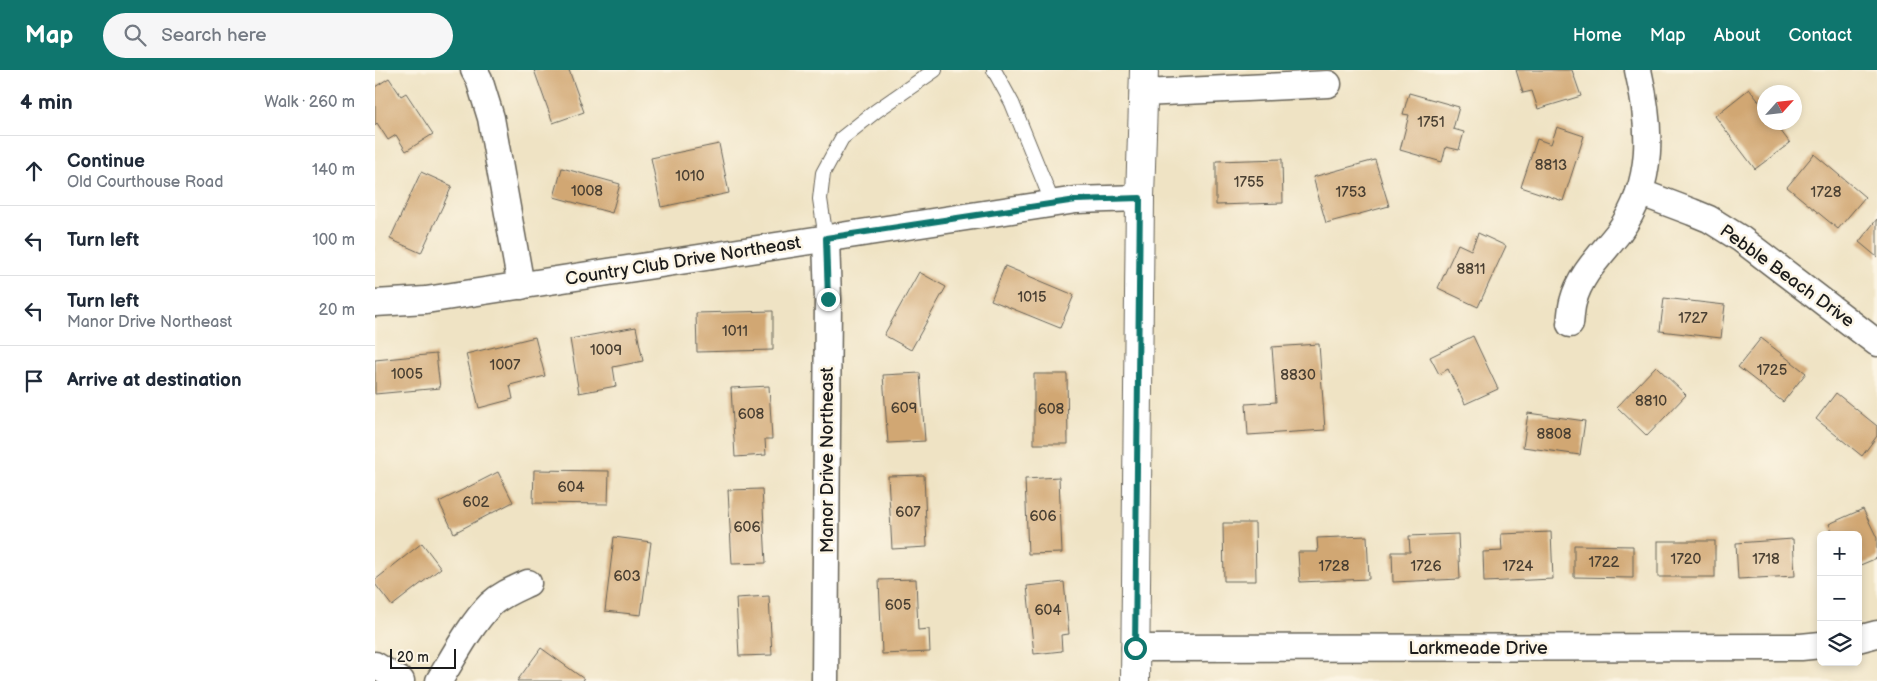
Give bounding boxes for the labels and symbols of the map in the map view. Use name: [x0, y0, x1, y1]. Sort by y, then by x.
north arrow: [1757, 85, 1802, 130]
house number: 1751: [1417, 113, 1445, 132]
house number: 8813: [1535, 156, 1567, 175]
house number: 1010: [675, 167, 705, 186]
house number: 1755: [1234, 173, 1264, 192]
house number: 1008: [571, 182, 603, 201]
house number: 1753: [1336, 183, 1367, 202]
house number: 1728: [1811, 183, 1842, 202]
street label: Pebble Beach Drive: [1716, 220, 1859, 332]
street label: Country Club Drive Northeast: [564, 232, 803, 290]
house number: 8811: [1456, 260, 1486, 279]
route end: [817, 288, 840, 311]
house number: 1015: [1017, 288, 1047, 307]
house number: 1727: [1678, 309, 1708, 328]
house number: 1011: [722, 322, 748, 341]
house number: 1009: [590, 341, 622, 360]
house number: 1007: [490, 356, 521, 375]
house number: 1725: [1757, 361, 1787, 380]
house number: 1005: [391, 365, 423, 384]
house number: 8830: [1280, 366, 1316, 385]
street label: Manor Drive Northeast: [817, 367, 838, 553]
house number: 8810: [1635, 392, 1667, 411]
house number: 609: [891, 399, 917, 418]
house number: 608: [1038, 400, 1065, 419]
house number: 608: [738, 405, 765, 424]
house number: 8808: [1536, 425, 1572, 444]
house number: 604: [557, 478, 585, 497]
house number: 602: [463, 493, 490, 512]
house number: 607: [895, 503, 921, 522]
house number: 606: [1029, 507, 1057, 526]
house number: 606: [733, 518, 761, 537]
house number: 1720: [1671, 550, 1702, 569]
house number: 1718: [1752, 550, 1780, 569]
house number: 1722: [1589, 553, 1620, 572]
house number: 1728: [1319, 557, 1350, 576]
house number: 1726: [1410, 557, 1442, 576]
house number: 1724: [1503, 557, 1533, 576]
house number: 603: [613, 567, 641, 586]
house number: 605: [885, 596, 911, 615]
house number: 604: [1034, 601, 1062, 620]
route start: [1124, 637, 1147, 660]
street label: Larkmeade Drive: [1408, 638, 1548, 659]
scale bar: [390, 646, 456, 669]

